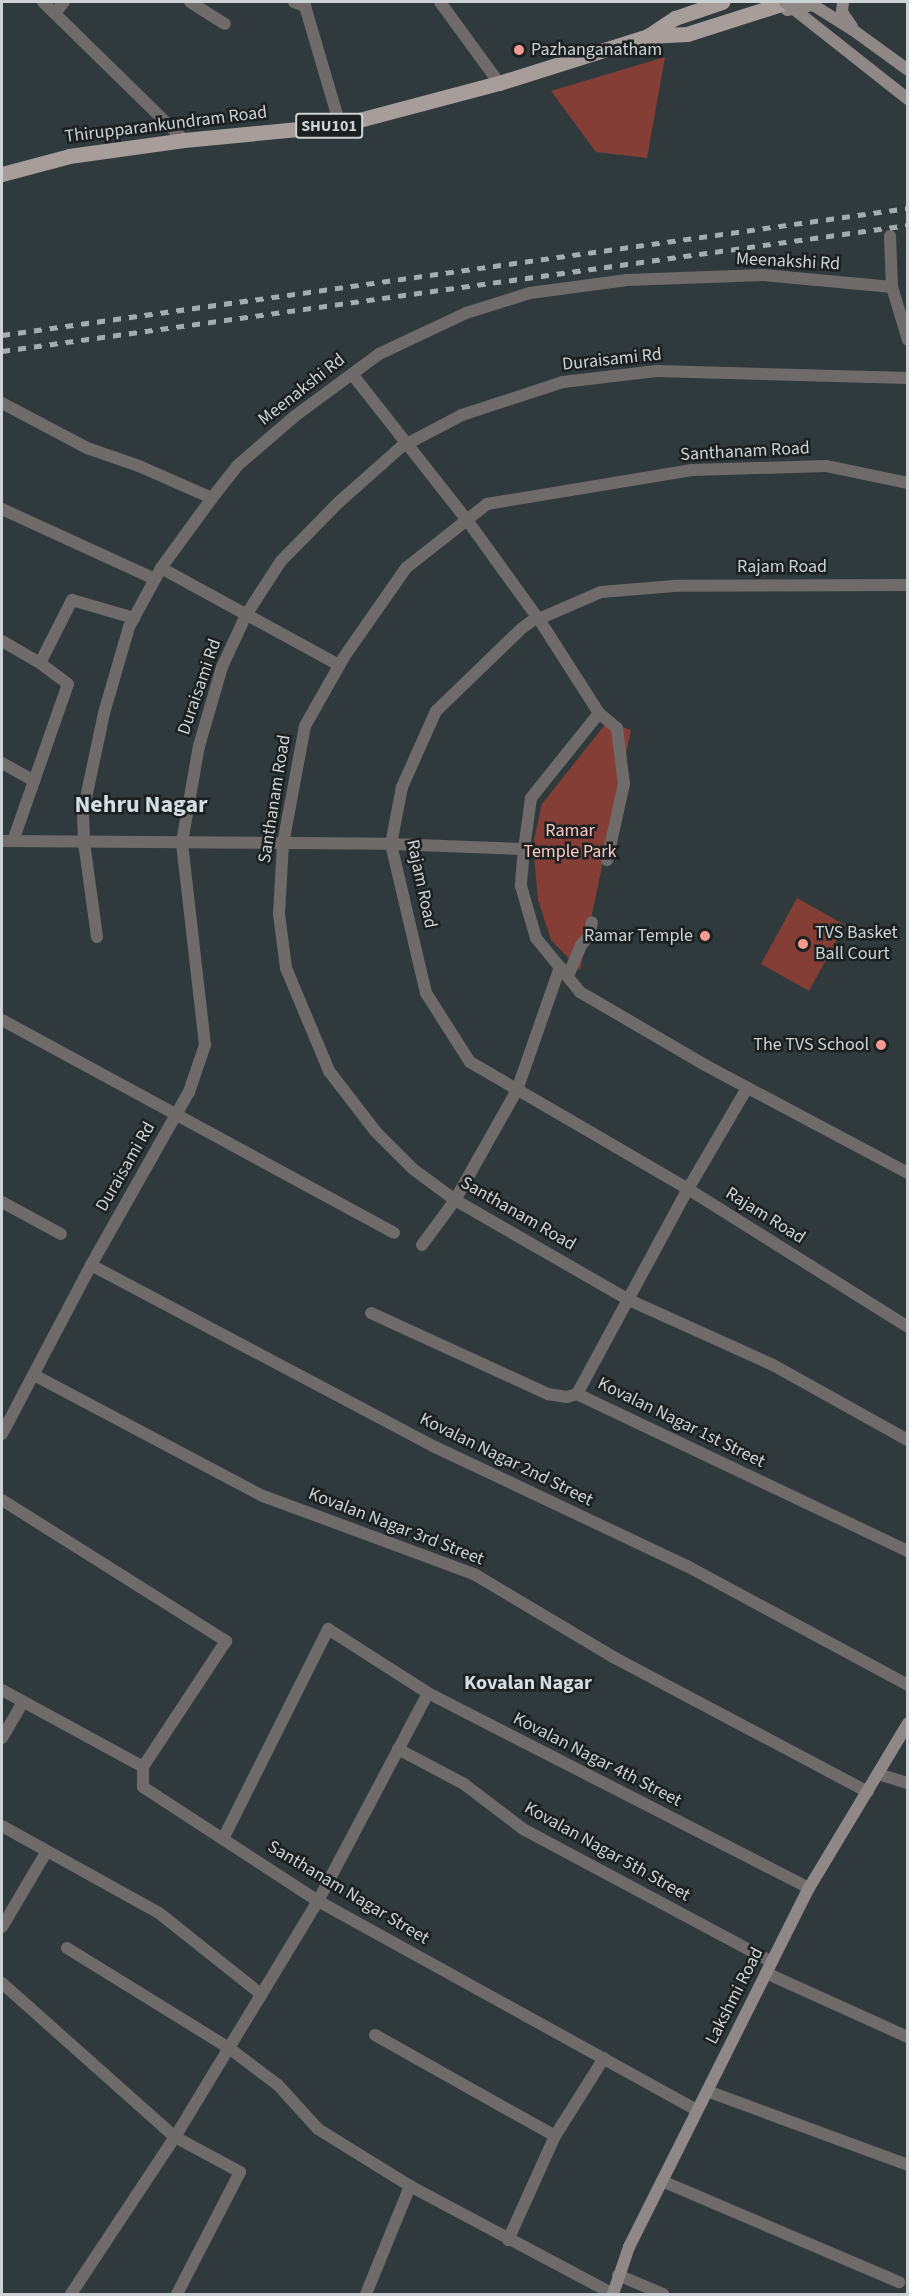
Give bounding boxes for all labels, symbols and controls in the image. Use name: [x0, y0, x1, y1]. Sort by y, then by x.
place label: Pazhanganatham: [531, 39, 662, 61]
marker: Pazhanganatham: [512, 43, 526, 57]
street label: Thirupparankundram Road: [64, 102, 268, 148]
road number: SHU101: [294, 113, 364, 139]
street label: Meenakshi Rd: [735, 248, 841, 276]
street label: Duraisami Rd: [561, 344, 663, 376]
street label: Meenakshi Rd: [254, 349, 350, 431]
street label: Santhanam Road: [680, 438, 810, 466]
street label: Rajam Road: [737, 556, 827, 578]
street label: Duraisami Rd: [174, 636, 226, 738]
street label: Santhanam Road: [254, 733, 296, 865]
district label: Nehru Nagar: [74, 791, 208, 819]
park label: Ramar Temple Park: [523, 821, 617, 864]
street label: Rajam Road: [401, 838, 441, 930]
place label: TVS Basket Ball Court: [815, 923, 898, 966]
place label: Ramar Temple: [584, 925, 693, 947]
marker: Ramar Temple: [698, 929, 712, 943]
marker: TVS Basket Ball Court: [796, 937, 810, 951]
place label: The TVS School: [753, 1034, 869, 1056]
marker: The TVS School: [874, 1038, 888, 1052]
street label: Duraisami Rd: [92, 1118, 160, 1216]
street label: Santhanam Road: [457, 1172, 579, 1256]
street label: Rajam Road: [721, 1183, 809, 1249]
street label: Kovalan Nagar 1st Street: [594, 1373, 768, 1473]
street label: Kovalan Nagar 2nd Street: [416, 1409, 596, 1511]
street label: Kovalan Nagar 3rd Street: [305, 1484, 487, 1570]
district label: Kovalan Nagar: [464, 1671, 592, 1695]
street label: Kovalan Nagar 4th Street: [509, 1708, 685, 1812]
street label: Kovalan Nagar 5th Street: [520, 1797, 694, 1907]
street label: Santhanam Nagar Street: [263, 1836, 433, 1950]
street label: Lakshmi Road: [701, 1944, 769, 2048]

